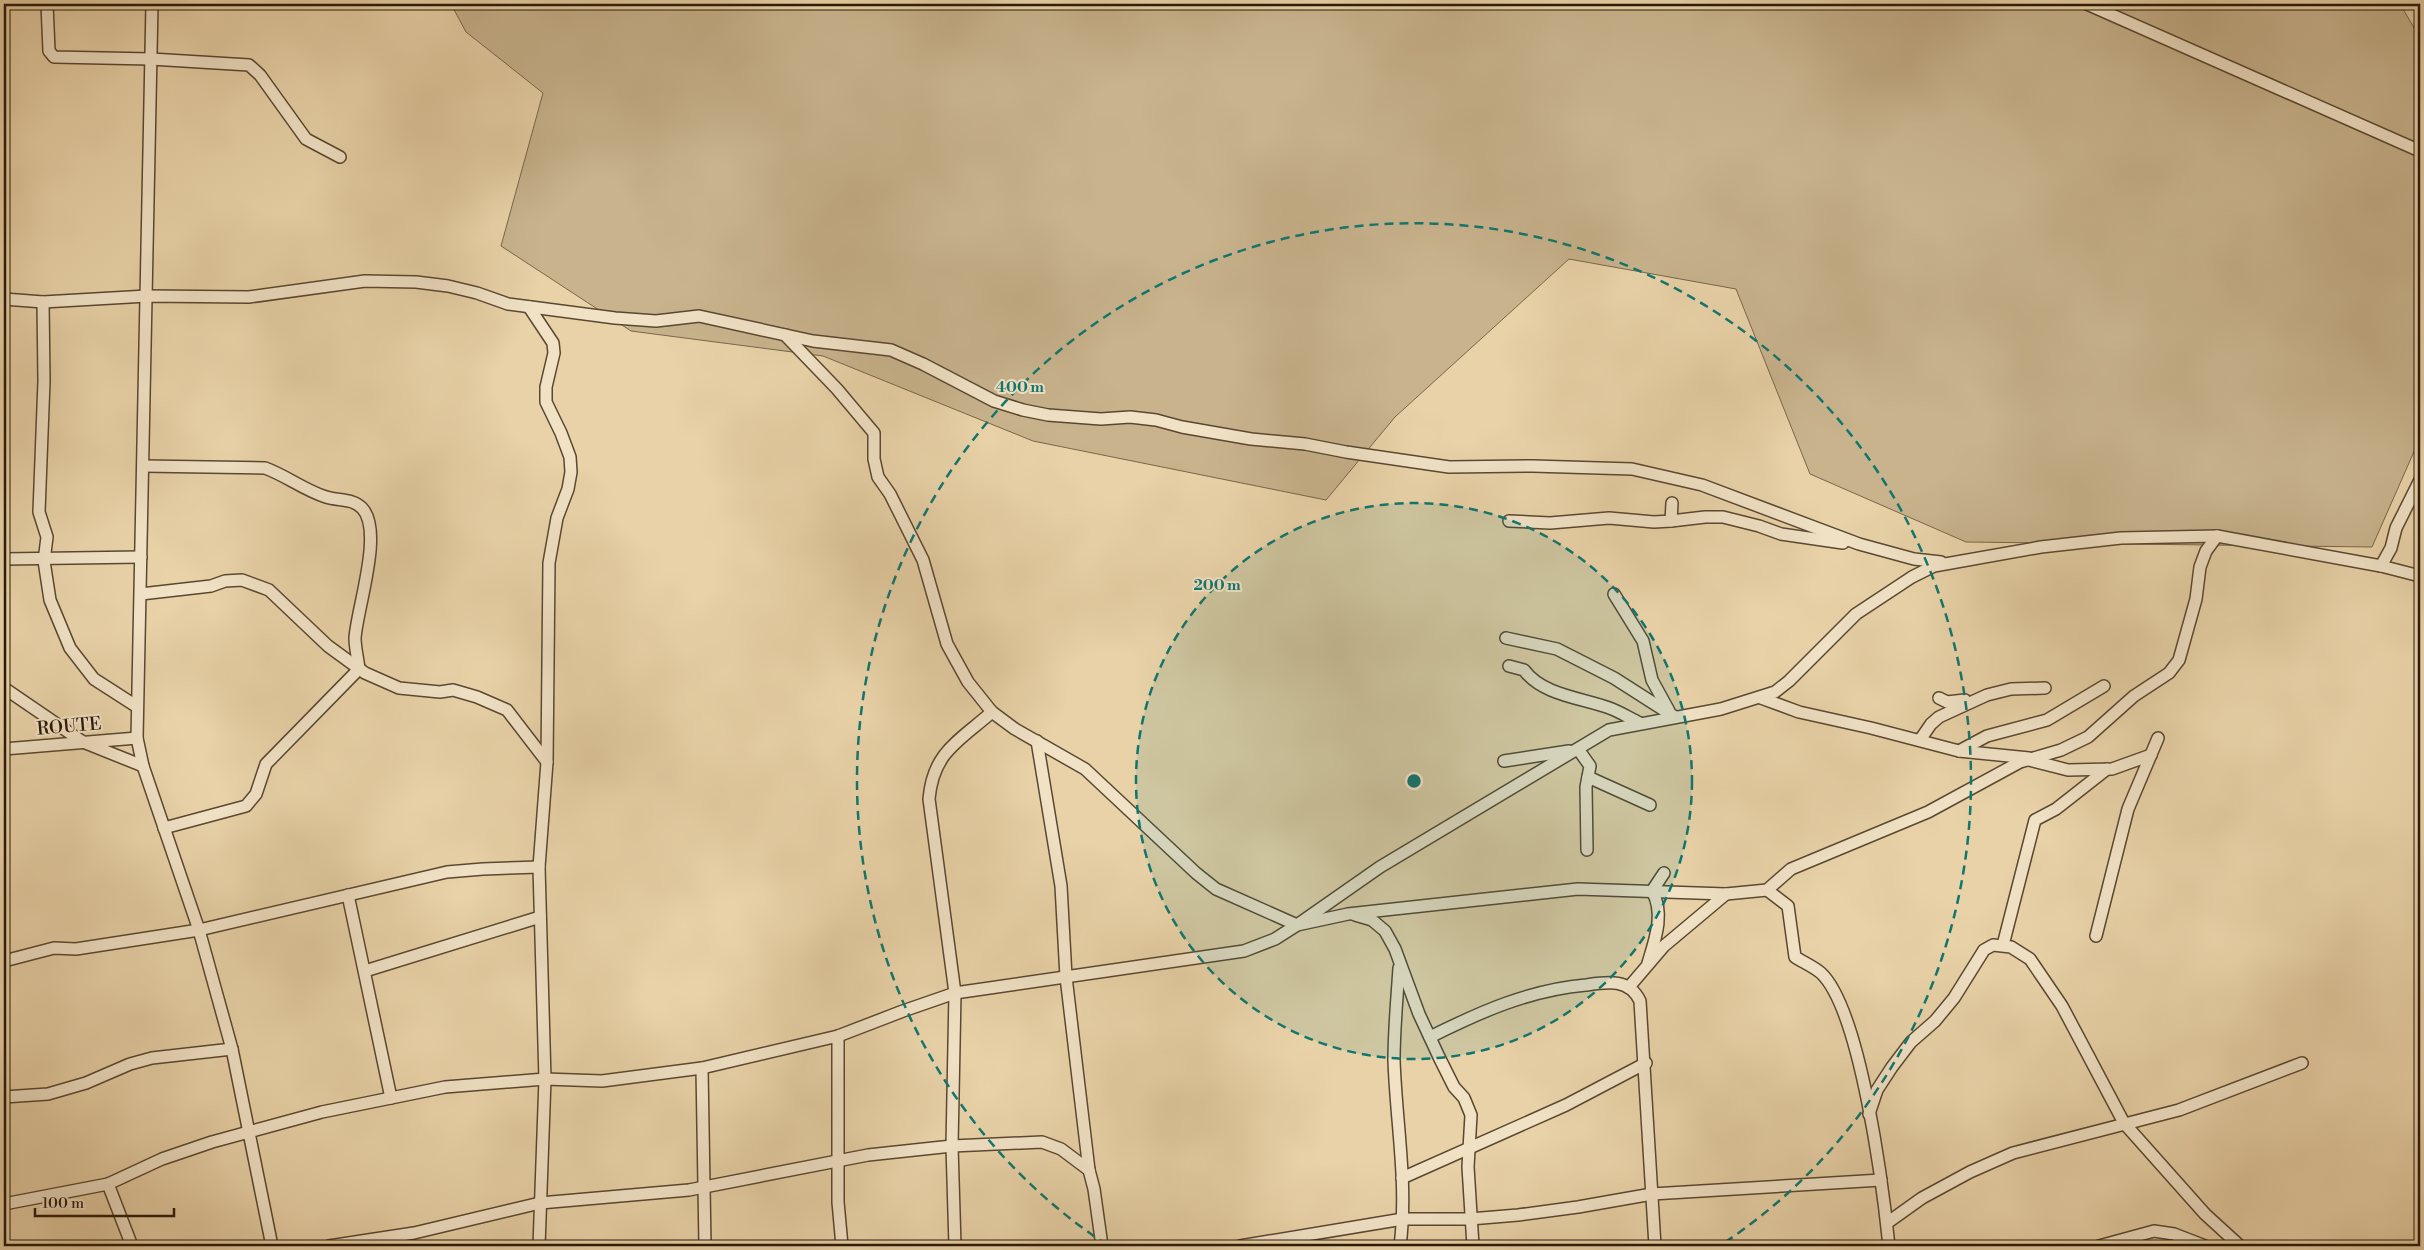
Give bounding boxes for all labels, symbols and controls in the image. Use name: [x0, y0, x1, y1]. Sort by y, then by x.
text: 400 m: [996, 378, 1044, 397]
text: 200 m: [1193, 576, 1241, 595]
street label: ROUTE: [36, 712, 102, 741]
centre of rings: [1405, 772, 1423, 790]
scale bar: [35, 1185, 174, 1217]
text: 100 m: [42, 1194, 84, 1213]

